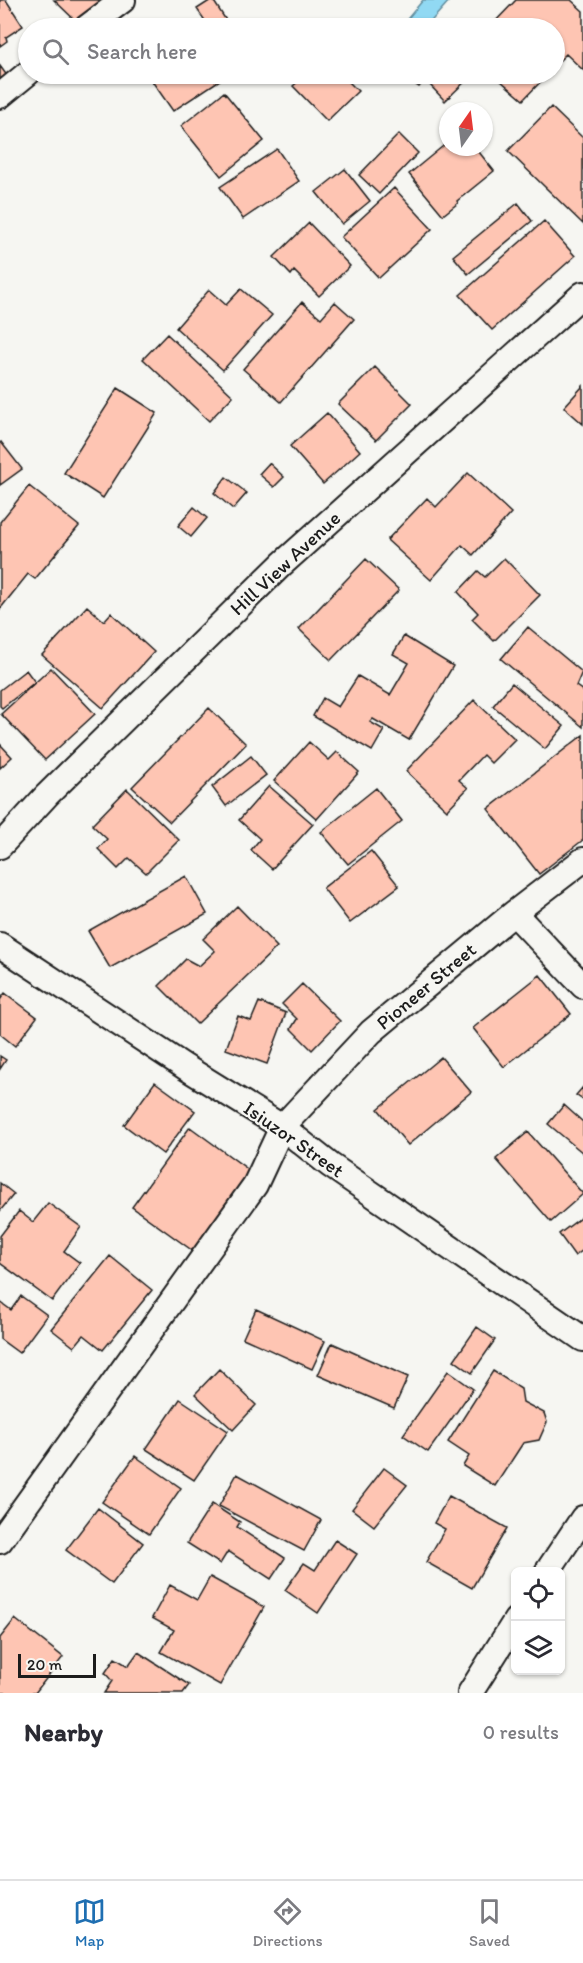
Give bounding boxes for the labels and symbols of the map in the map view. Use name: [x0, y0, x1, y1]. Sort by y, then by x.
north arrow: [439, 102, 493, 156]
street label: Hill View Avenue: [225, 506, 345, 620]
street label: Pioneer Street: [371, 937, 481, 1035]
street label: Isiuzor Street: [239, 1096, 349, 1182]
scale bar: [18, 1651, 96, 1678]

